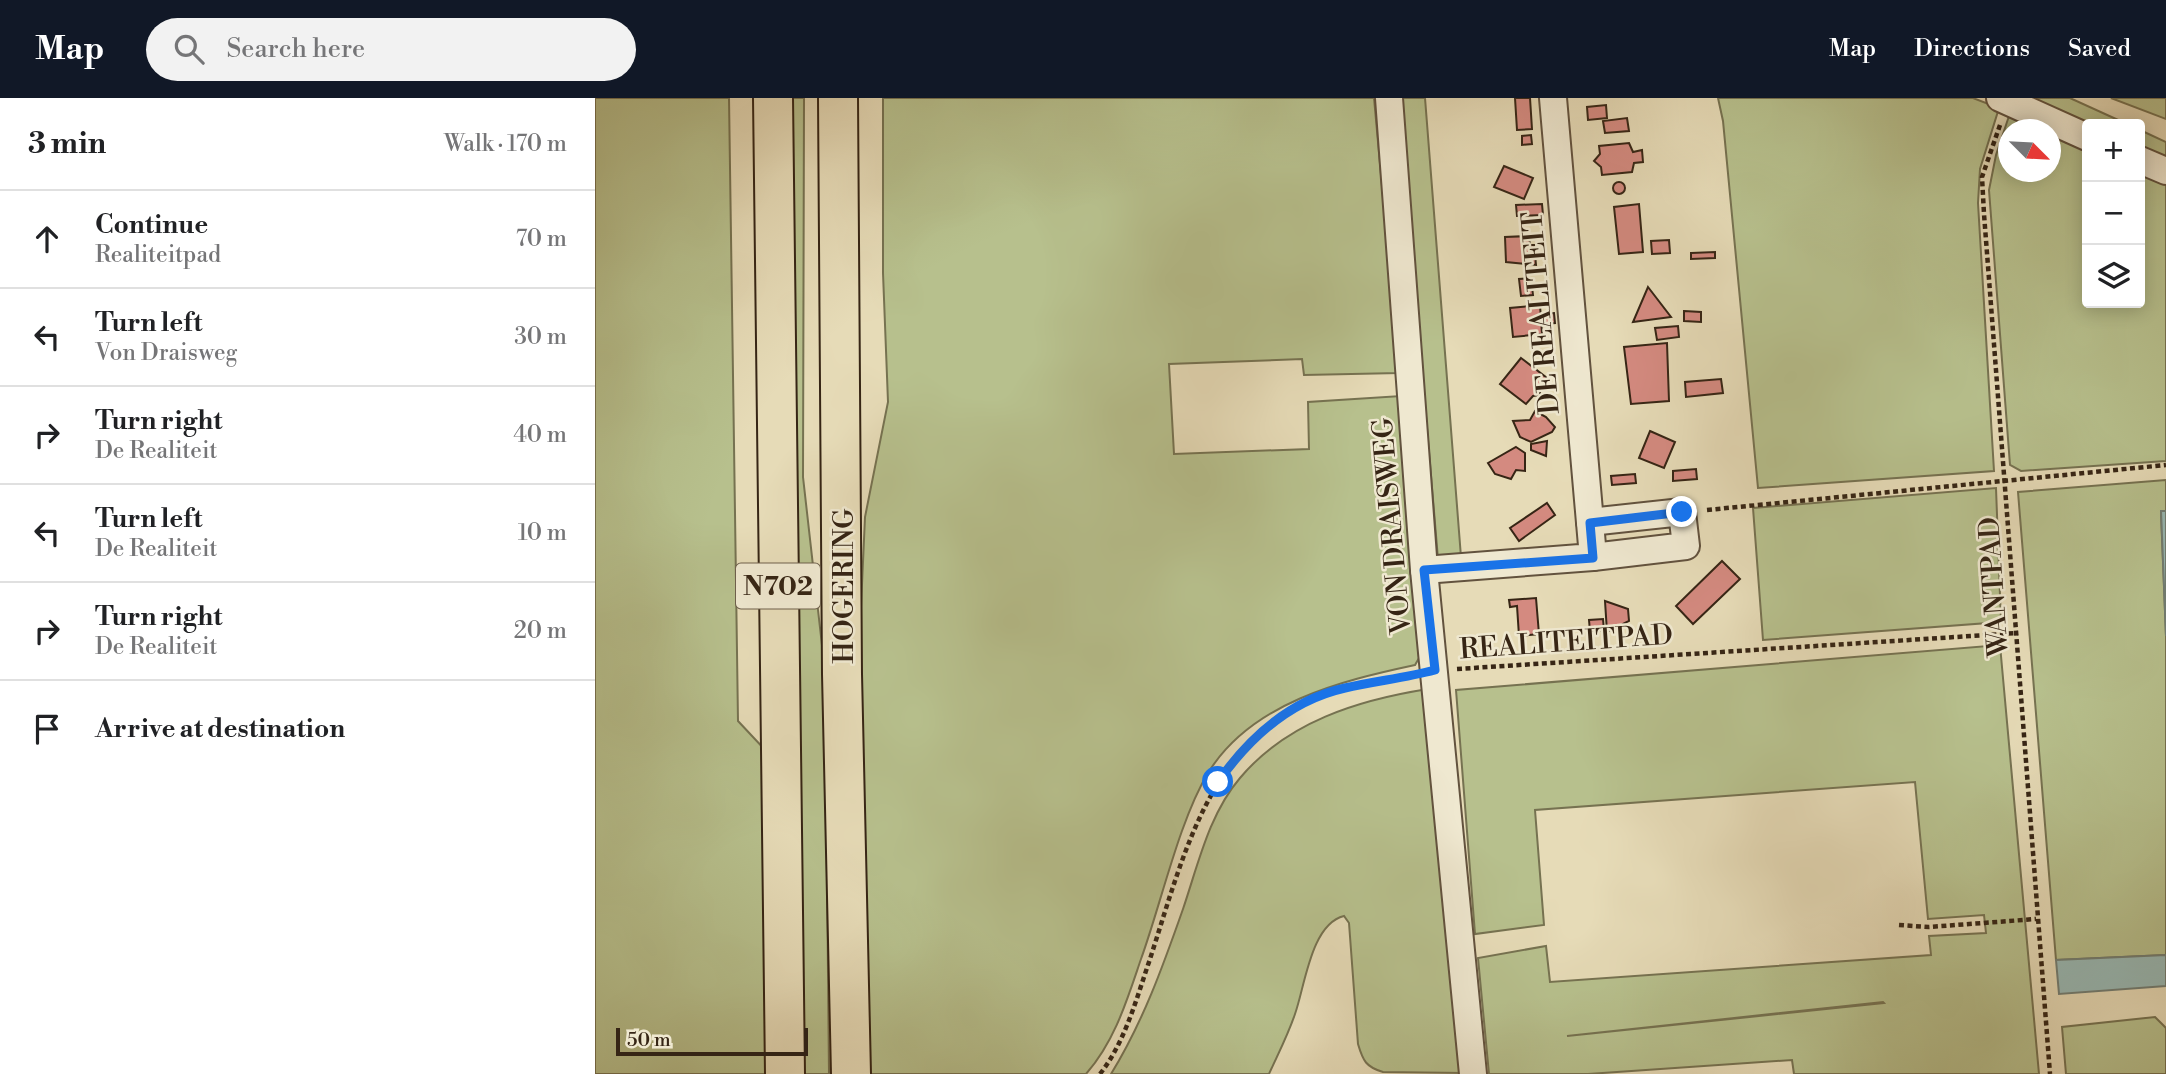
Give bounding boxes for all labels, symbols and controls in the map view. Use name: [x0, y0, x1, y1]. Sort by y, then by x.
search box: [146, 18, 636, 81]
text: Map: [35, 29, 104, 70]
icon: search: [170, 30, 208, 68]
text: Search here: [226, 33, 365, 65]
text: Map: [1829, 34, 1876, 64]
text: Directions: [1914, 34, 2030, 64]
text: Saved: [2068, 34, 2131, 64]
north arrow: [1998, 119, 2061, 182]
map controls: [2082, 119, 2145, 308]
button: +: [2082, 119, 2145, 182]
text: 3 min: [28, 125, 106, 163]
text: Walk · 170 m: [444, 130, 567, 158]
button: −: [2082, 182, 2145, 245]
text: Continue: [95, 209, 208, 241]
street label: DE REALITEIT: [1515, 210, 1568, 416]
icon: ahead: [28, 220, 66, 258]
text: 70 m: [516, 225, 567, 253]
text: Realiteitpad: [95, 241, 221, 269]
button: layers: [2082, 245, 2145, 308]
text: Turn left: [95, 307, 203, 339]
icon: left: [28, 318, 66, 356]
text: 30 m: [514, 323, 567, 351]
text: Von Draisweg: [95, 339, 237, 367]
text: Turn right: [95, 405, 223, 437]
icon: right: [28, 416, 66, 454]
street label: VON DRAISWEG: [1366, 416, 1419, 637]
text: 40 m: [513, 421, 567, 449]
text: De Realiteit: [95, 437, 217, 465]
route end: [1666, 496, 1697, 527]
text: Turn left: [95, 503, 203, 535]
street label: HOGERING: [827, 508, 862, 664]
icon: left: [28, 514, 66, 552]
street label: WANTPAD: [1972, 516, 2017, 659]
text: 10 m: [518, 519, 567, 547]
text: De Realiteit: [95, 535, 217, 563]
road number: N702: [736, 564, 820, 608]
text: Turn right: [95, 601, 223, 633]
icon: right: [28, 612, 66, 650]
text: 20 m: [514, 617, 567, 645]
street label: REALITEITPAD: [1458, 618, 1674, 667]
text: De Realiteit: [95, 633, 217, 661]
icon: arrive: [28, 710, 66, 748]
text: Arrive at destination: [95, 713, 345, 745]
route start: [1202, 766, 1233, 797]
scale bar: [616, 1025, 809, 1057]
text: 50 m: [627, 1028, 671, 1052]

